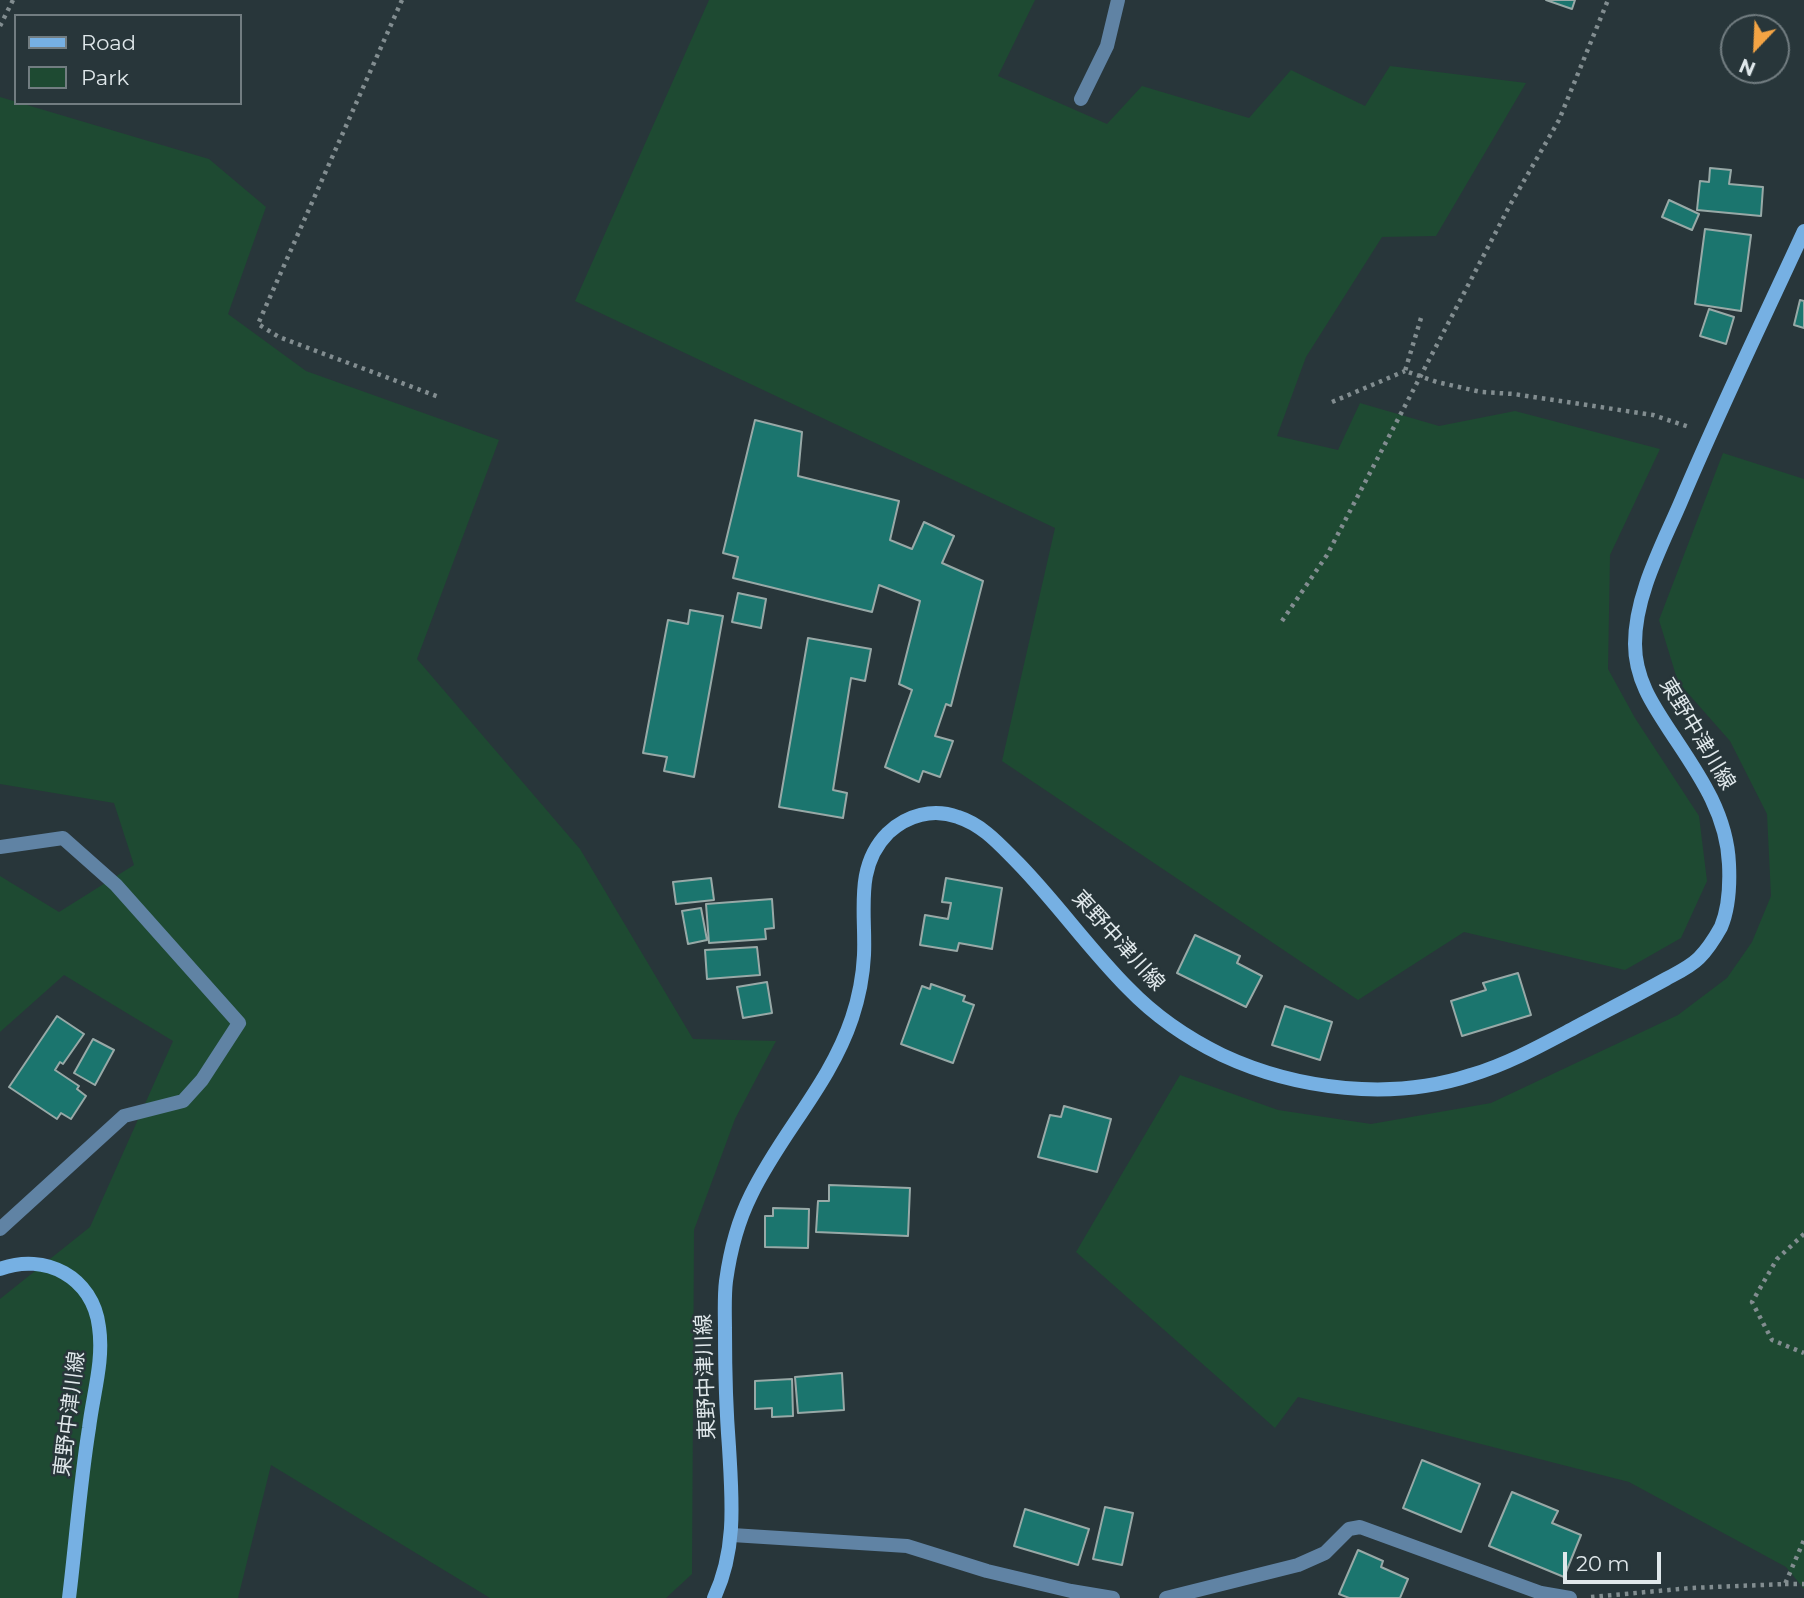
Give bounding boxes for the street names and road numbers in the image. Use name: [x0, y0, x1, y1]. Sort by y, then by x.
street label: 東野中津川線: [1654, 674, 1740, 794]
street label: 東野中津川線: [1066, 886, 1170, 996]
street label: 東野中津川線: [691, 1314, 721, 1440]
street label: 東野中津川線: [50, 1350, 90, 1478]

